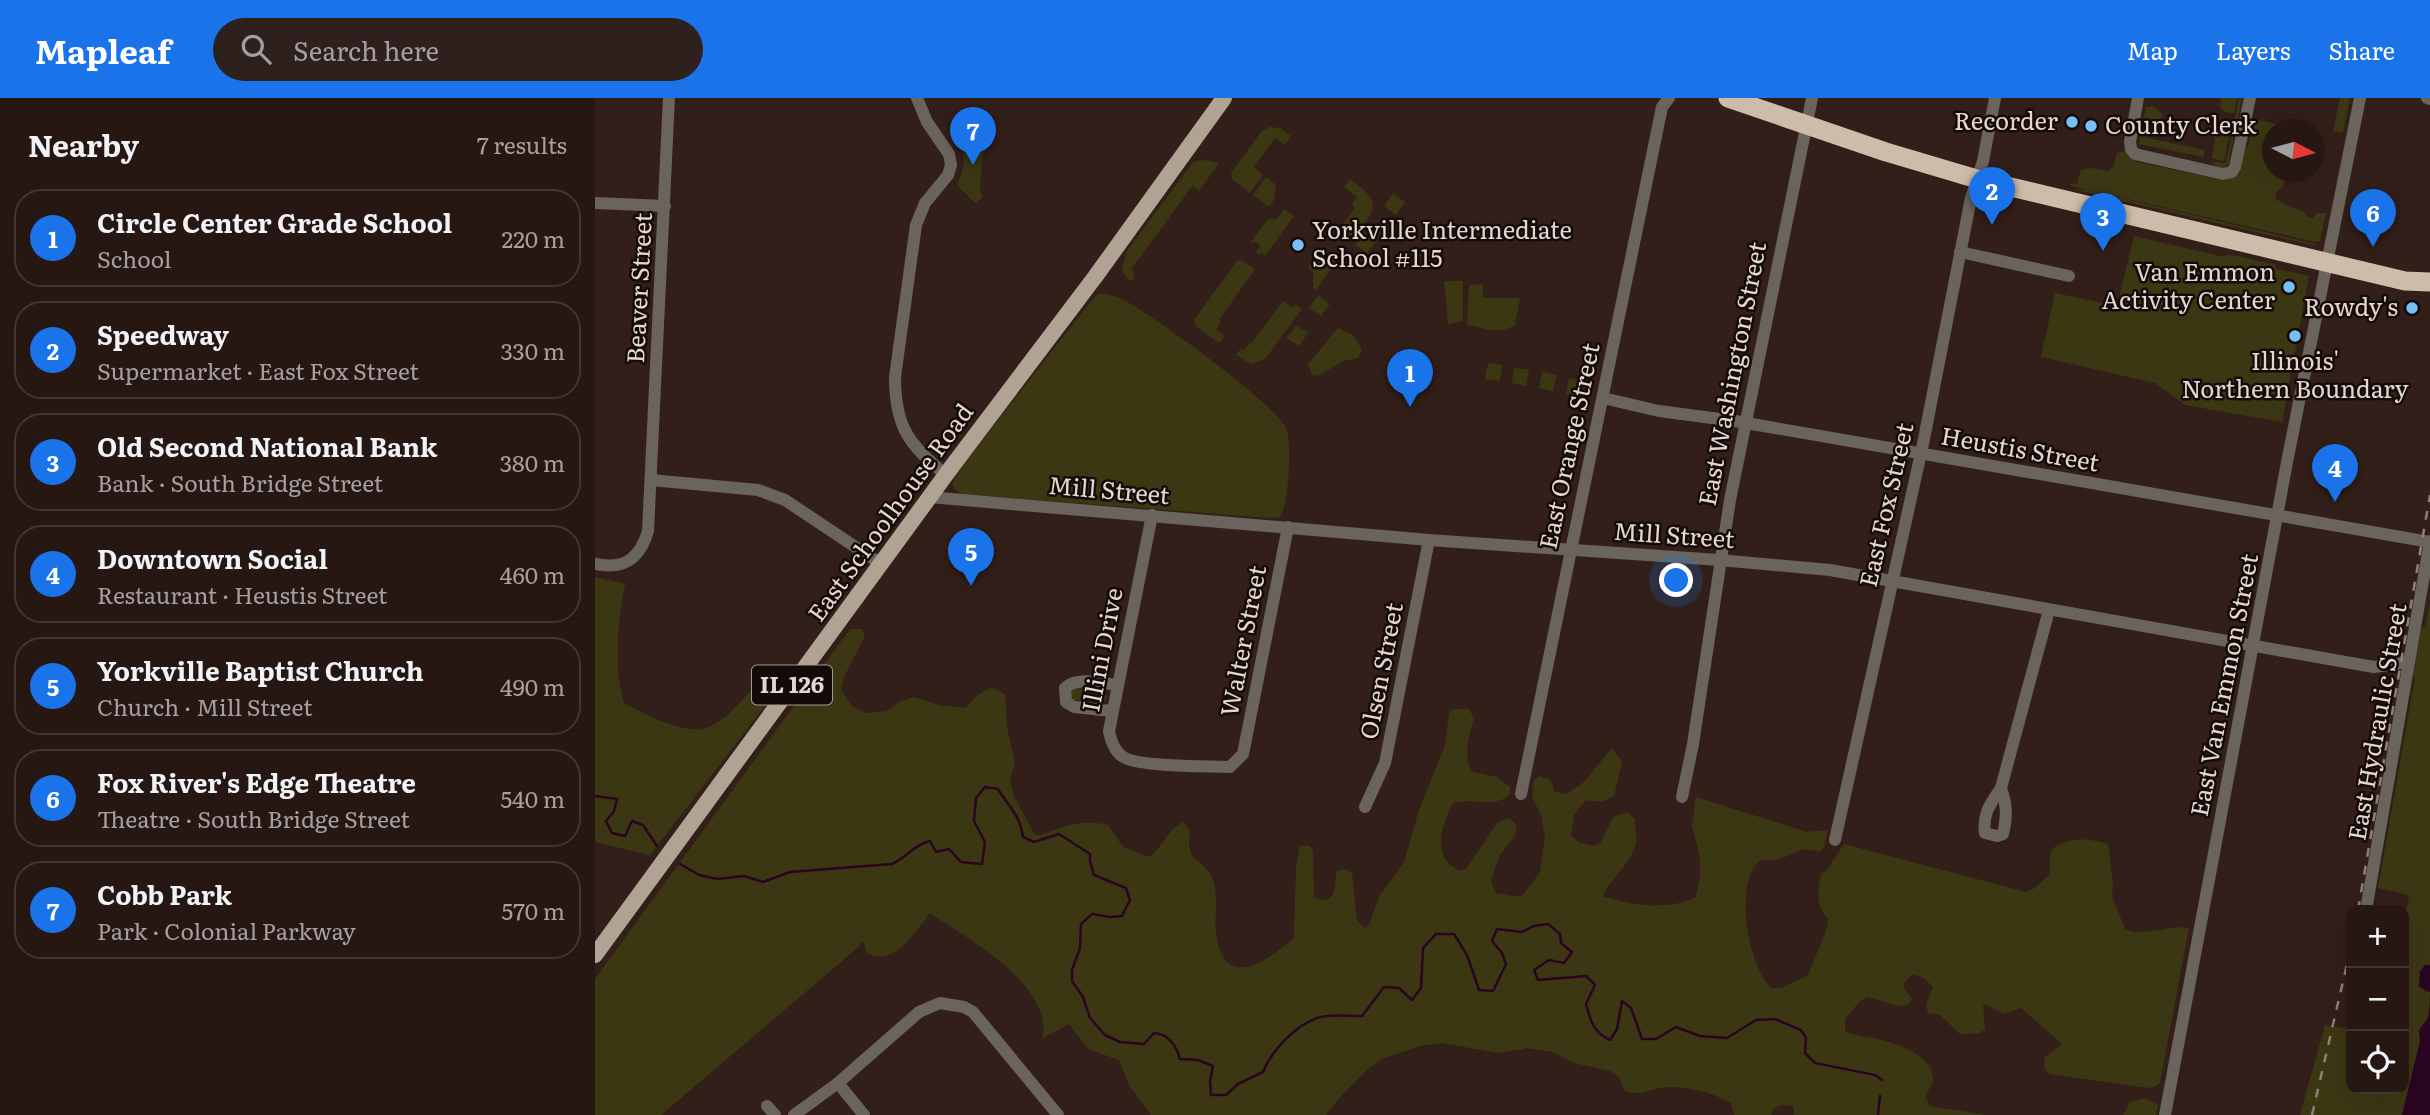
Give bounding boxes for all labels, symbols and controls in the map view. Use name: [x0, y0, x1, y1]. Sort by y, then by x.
search box: [213, 18, 703, 81]
text: Mapleaf: [35, 25, 171, 74]
icon: search: [237, 30, 275, 68]
text: Search here: [293, 30, 439, 69]
text: Map: [2127, 32, 2178, 67]
text: Layers: [2216, 32, 2290, 67]
text: Share: [2328, 32, 2395, 67]
place label: Recorder: [1954, 102, 2059, 137]
place label: County Clerk: [2105, 106, 2257, 141]
pin: 7: [950, 107, 996, 165]
marker: Recorder: [2064, 114, 2080, 130]
marker: County Clerk: [2083, 118, 2099, 134]
north arrow: [2262, 119, 2325, 182]
text: Nearby: [28, 122, 139, 166]
text: 7 results: [477, 127, 567, 161]
pin: 2: [1969, 167, 2015, 225]
pin: 6: [2350, 189, 2396, 247]
pin: 3: [2080, 193, 2126, 251]
text: Circle Center Grade School: [97, 202, 452, 241]
street label: Beaver Street: [616, 211, 659, 364]
place label: Yorkville Intermediate School #115: [1312, 211, 1572, 274]
text: 1: [48, 221, 58, 255]
text: 220 m: [501, 221, 565, 255]
marker: Yorkville Intermediate School #115: [1290, 237, 1306, 253]
street label: East Washington Street: [1688, 238, 1773, 509]
text: School: [97, 241, 171, 275]
place label: Van Emmon Activity Center: [2102, 253, 2276, 316]
marker: Van Emmon Activity Center: [2281, 279, 2297, 295]
place label: Rowdy's: [2304, 288, 2398, 323]
marker: Rowdy's: [2404, 300, 2420, 316]
text: Speedway: [97, 314, 229, 353]
marker: Illinois' Northern Boundary: [2287, 328, 2303, 344]
text: 2: [47, 333, 59, 367]
text: 330 m: [501, 333, 565, 367]
street label: East Orange Street: [1529, 339, 1607, 552]
place label: Illinois' Northern Boundary: [2181, 342, 2409, 405]
pin: 1: [1387, 349, 1433, 407]
text: Supermarket · East Fox Street: [97, 353, 419, 387]
street label: East Schoolhouse Road: [798, 395, 980, 628]
street label: Heustis Street: [1939, 416, 2103, 479]
street label: East Fox Street: [1849, 419, 1921, 590]
text: Old Second National Bank: [97, 426, 438, 465]
pin: 4: [2312, 444, 2358, 502]
text: 3: [47, 445, 59, 479]
text: 380 m: [500, 445, 565, 479]
text: Bank · South Bridge Street: [97, 465, 383, 499]
street label: Mill Street: [1047, 466, 1171, 511]
street label: Mill Street: [1612, 512, 1736, 555]
pin: 5: [948, 528, 994, 586]
text: Downtown Social: [97, 538, 328, 577]
street label: East Van Emmon Street: [2180, 550, 2265, 819]
text: 4: [46, 557, 60, 591]
text: 460 m: [500, 557, 565, 591]
street label: Walter Street: [1210, 562, 1273, 719]
your location: [1659, 563, 1693, 597]
text: Restaurant · Heustis Street: [97, 577, 387, 611]
street label: Illini Drive: [1071, 585, 1130, 715]
street label: Olsen Street: [1349, 599, 1410, 742]
street label: East Hydraulic Street: [2337, 600, 2414, 843]
text: Yorkville Baptist Church: [97, 650, 424, 689]
road number: IL 126: [752, 666, 832, 705]
text: 5: [47, 669, 59, 703]
text: 490 m: [500, 669, 565, 703]
text: Church · Mill Street: [97, 689, 312, 723]
text: Fox River's Edge Theatre: [97, 762, 416, 801]
text: 6: [46, 781, 60, 815]
text: 540 m: [500, 781, 565, 815]
text: Theatre · South Bridge Street: [97, 801, 410, 835]
text: Cobb Park: [97, 874, 232, 913]
text: 7: [47, 893, 59, 927]
text: 570 m: [502, 893, 565, 927]
map controls: [2346, 905, 2409, 1094]
button: +: [2346, 905, 2409, 968]
text: Park · Colonial Parkway: [97, 913, 356, 947]
button: −: [2346, 968, 2409, 1031]
button: locate: [2346, 1031, 2409, 1094]

